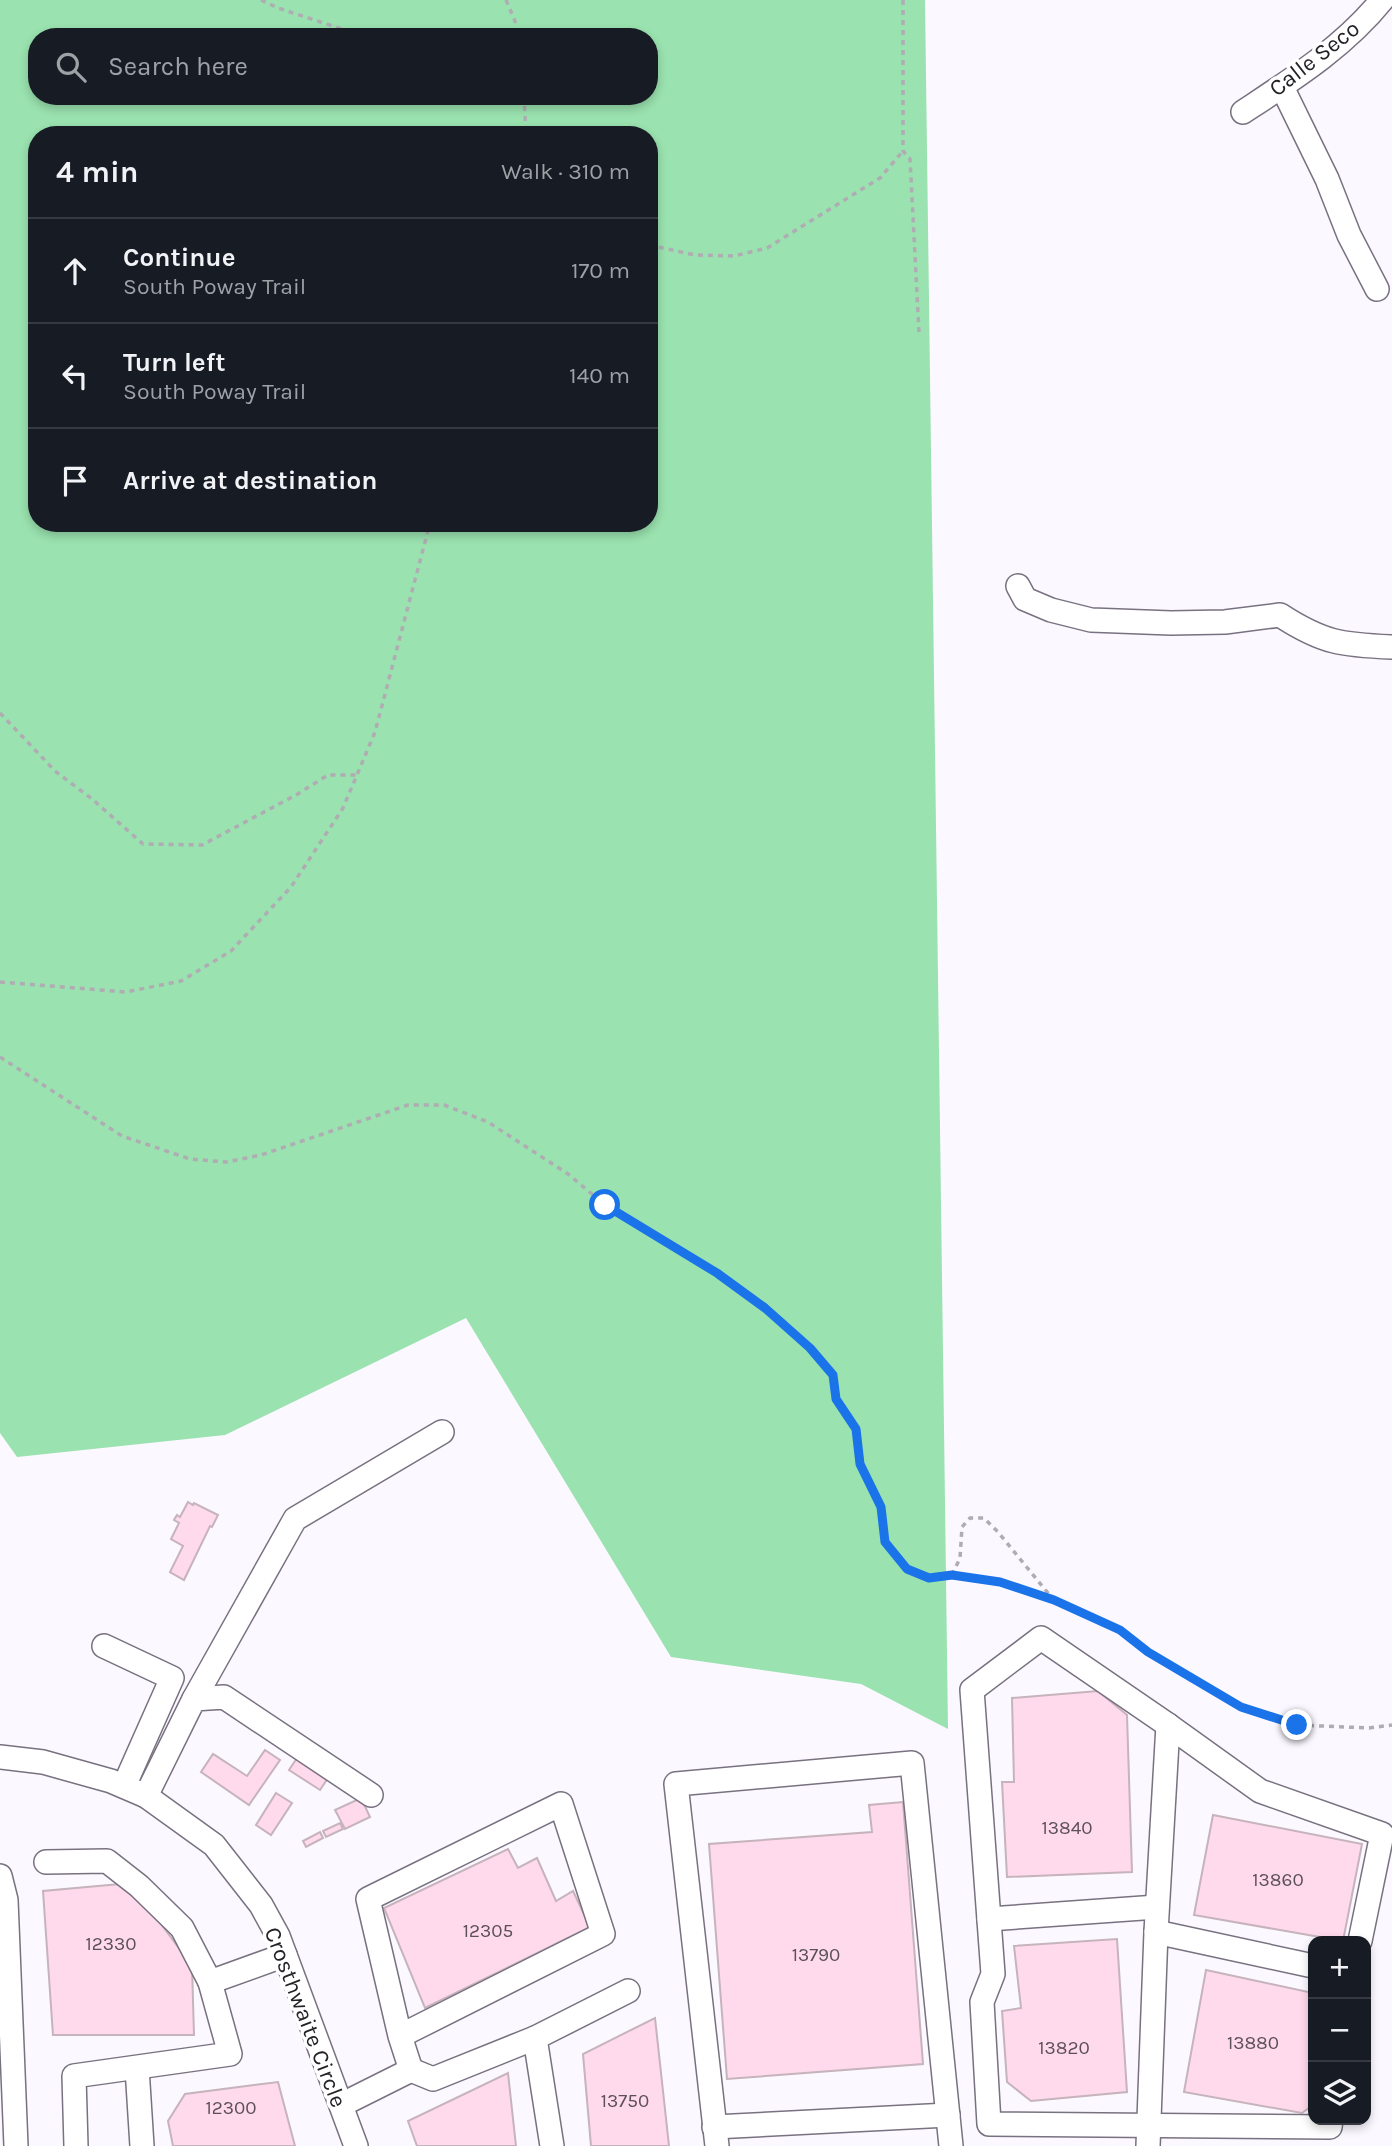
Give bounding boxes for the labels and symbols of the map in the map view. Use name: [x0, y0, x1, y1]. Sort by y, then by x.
street label: Calle Seco: [1264, 15, 1365, 102]
route start: [589, 1189, 620, 1220]
route end: [1281, 1709, 1312, 1740]
house number: 13840: [1041, 1817, 1093, 1839]
house number: 13860: [1252, 1869, 1304, 1891]
house number: 12305: [463, 1920, 513, 1942]
street label: Crosthwaite Circle: [259, 1923, 352, 2111]
house number: 12330: [85, 1933, 137, 1955]
house number: 13790: [792, 1944, 840, 1966]
house number: 13880: [1227, 2032, 1279, 2054]
house number: 13820: [1038, 2037, 1090, 2059]
house number: 13750: [601, 2090, 649, 2112]
house number: 12300: [205, 2097, 257, 2119]

